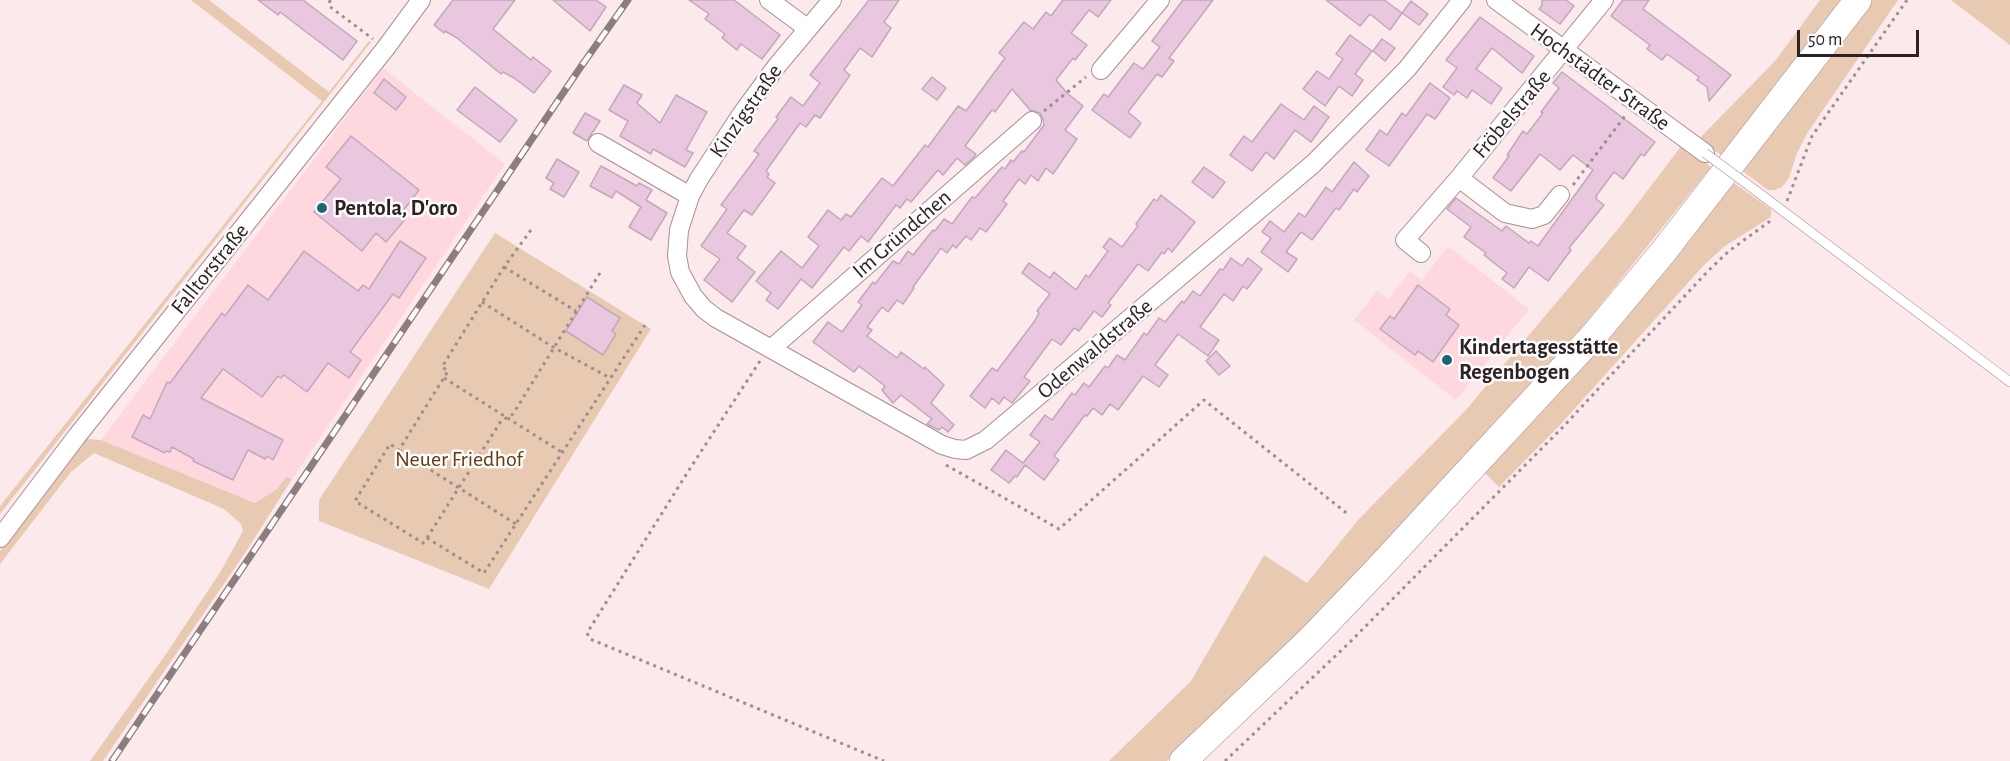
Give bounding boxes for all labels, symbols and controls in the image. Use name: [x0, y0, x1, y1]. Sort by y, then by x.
street label: Hochstädter Straße: [1525, 17, 1675, 137]
scale bar: [1800, 18, 1922, 56]
text: 50 m: [1808, 31, 1842, 49]
street label: Kinzigstraße: [704, 59, 788, 163]
street label: Fröbelstraße: [1467, 64, 1557, 164]
street label: Im Gründchen: [847, 184, 957, 284]
place label: Pentola, D'oro: [334, 195, 458, 221]
marker: Pentola, D'oro: [315, 201, 329, 215]
street label: Falltorstraße: [165, 218, 255, 320]
street label: Odenwaldstraße: [1032, 293, 1158, 405]
place label: Kindertagesstätte Regenbogen: [1459, 334, 1618, 386]
marker: Kindertagesstätte Regenbogen: [1440, 353, 1454, 367]
park label: Neuer Friedhof: [395, 446, 523, 472]

